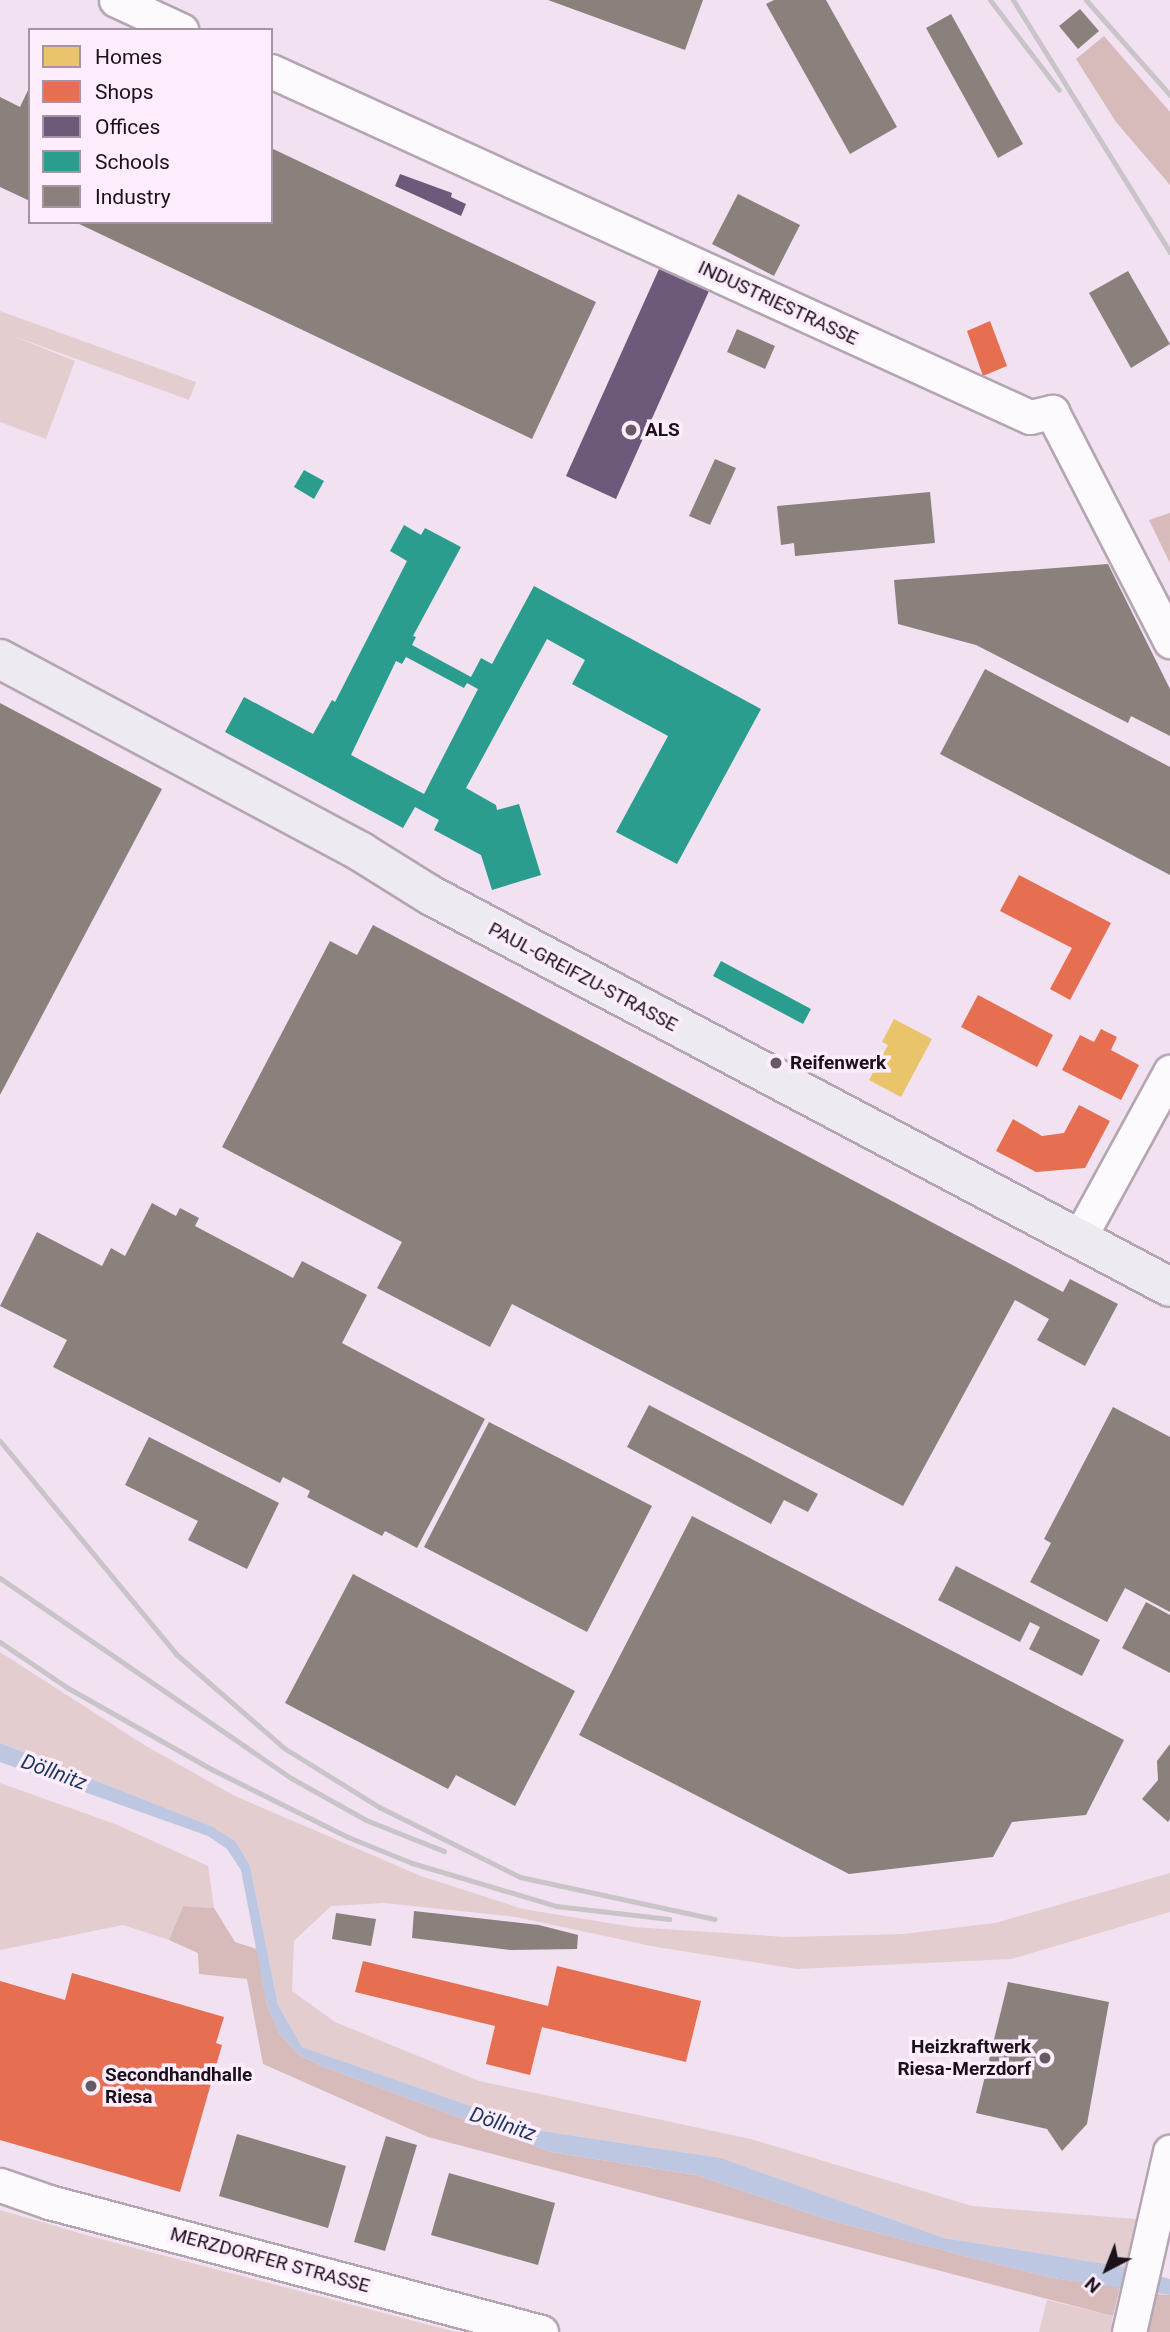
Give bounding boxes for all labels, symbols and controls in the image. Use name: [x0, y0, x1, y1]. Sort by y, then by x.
legend: [28, 28, 273, 224]
text: Homes: [95, 45, 162, 69]
text: Shops: [95, 80, 154, 104]
text: Offices: [95, 115, 160, 139]
text: Schools: [95, 150, 170, 174]
text: Industry: [95, 185, 171, 209]
street label: INDUSTRIESTRASSE: [694, 256, 862, 350]
place label: ALS: [645, 419, 680, 441]
marker: ALS: [623, 422, 639, 438]
street label: PAUL-GREIFZU-STRASSE: [485, 917, 681, 1037]
place label: Reifenwerk: [790, 1052, 886, 1074]
marker: Reifenwerk: [768, 1055, 784, 1071]
water label: Döllnitz: [18, 1749, 90, 1795]
place label: Heizkraftwerk Riesa-Merzdorf: [897, 2036, 1031, 2080]
marker: Heizkraftwerk Riesa-Merzdorf: [1037, 2050, 1053, 2066]
place label: Secondhandhalle Riesa: [105, 2064, 252, 2108]
marker: Secondhandhalle Riesa: [83, 2078, 99, 2094]
water label: Döllnitz: [467, 2102, 539, 2146]
street label: MERZDORFER STRASSE: [168, 2222, 372, 2298]
north arrow: [1072, 2234, 1142, 2304]
text: N: [1080, 2272, 1105, 2298]

